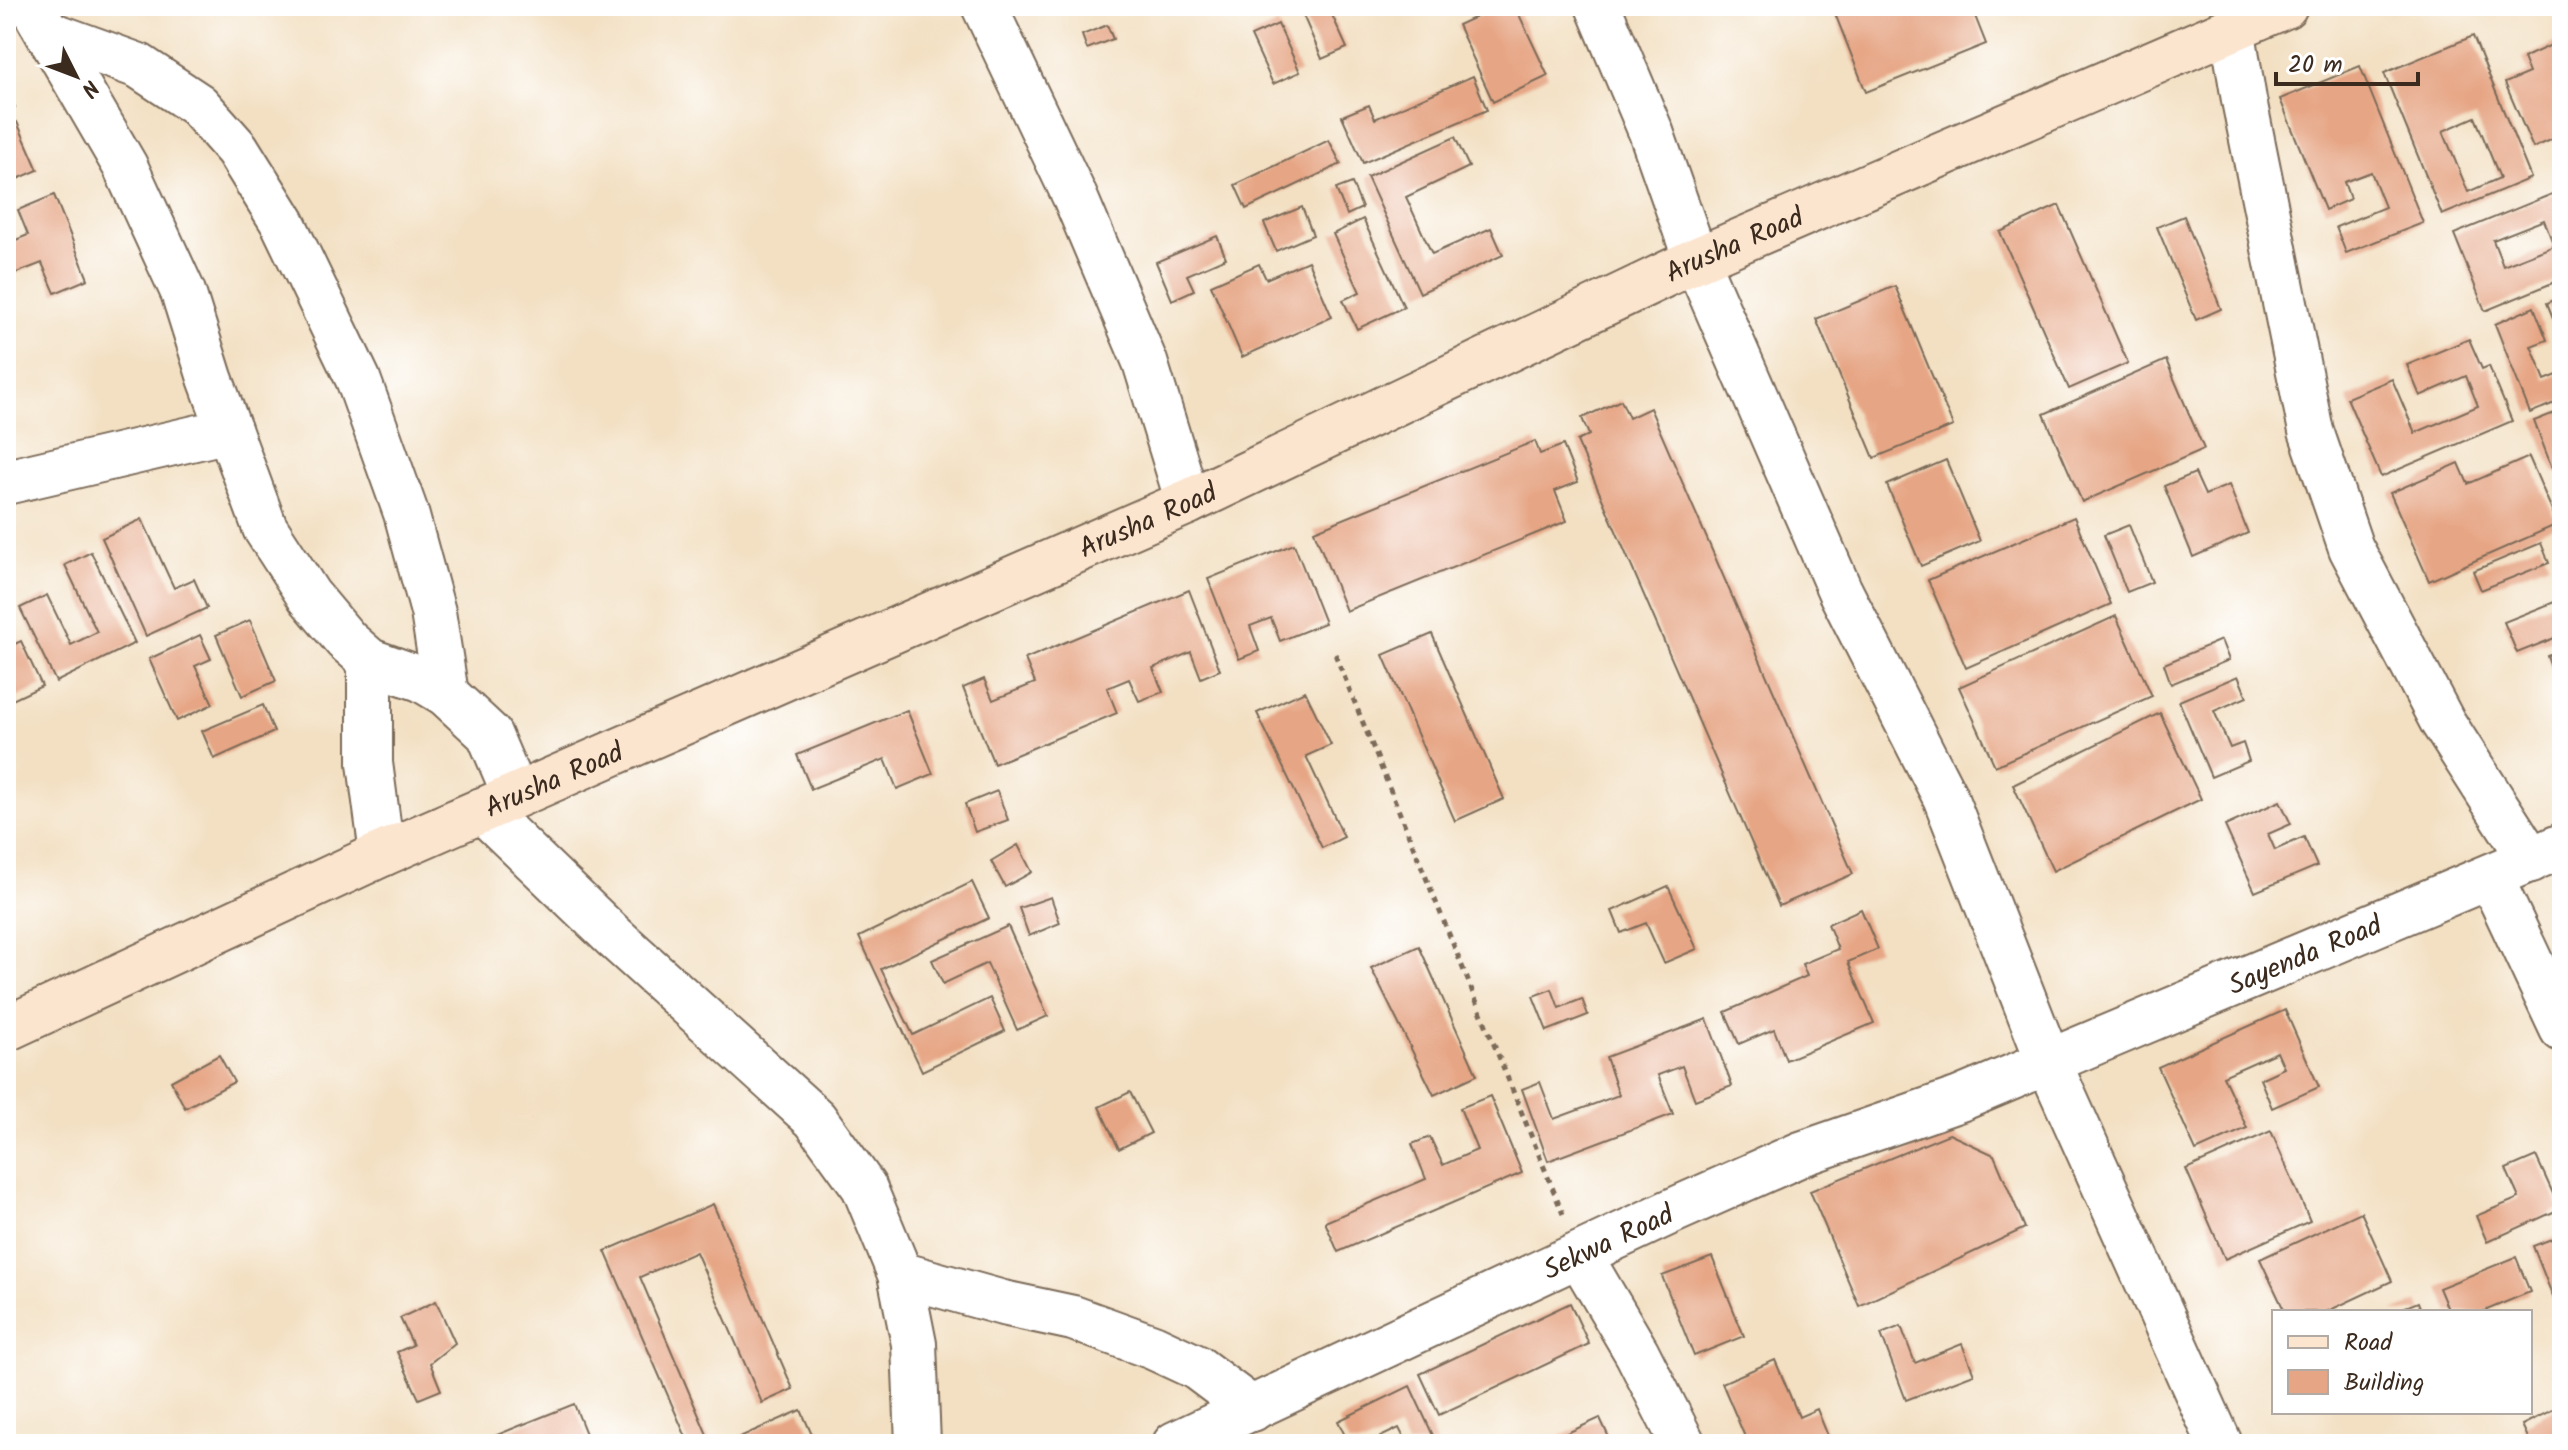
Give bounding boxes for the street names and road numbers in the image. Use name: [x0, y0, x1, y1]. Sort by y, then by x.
street label: Arusha Road: [1658, 196, 1812, 297]
street label: Arusha Road: [1072, 471, 1226, 572]
street label: Arusha Road: [478, 731, 632, 831]
street label: Sayenda Road: [2222, 904, 2390, 1009]
street label: Sekwa Road: [1536, 1193, 1683, 1293]

